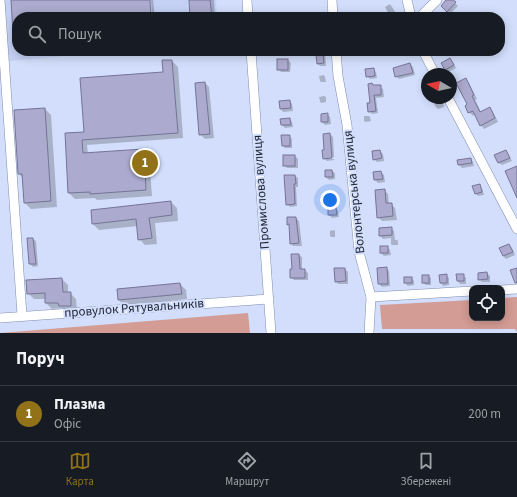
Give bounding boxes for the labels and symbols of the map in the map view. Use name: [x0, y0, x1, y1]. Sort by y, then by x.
north arrow: [421, 68, 457, 104]
street label: Волонтерська вулиця: [339, 129, 369, 255]
street label: Промислова вулиця: [248, 134, 274, 250]
pin: 1: [132, 148, 158, 178]
your location: [320, 190, 340, 210]
street label: провулок Рятувальників: [63, 294, 205, 322]

